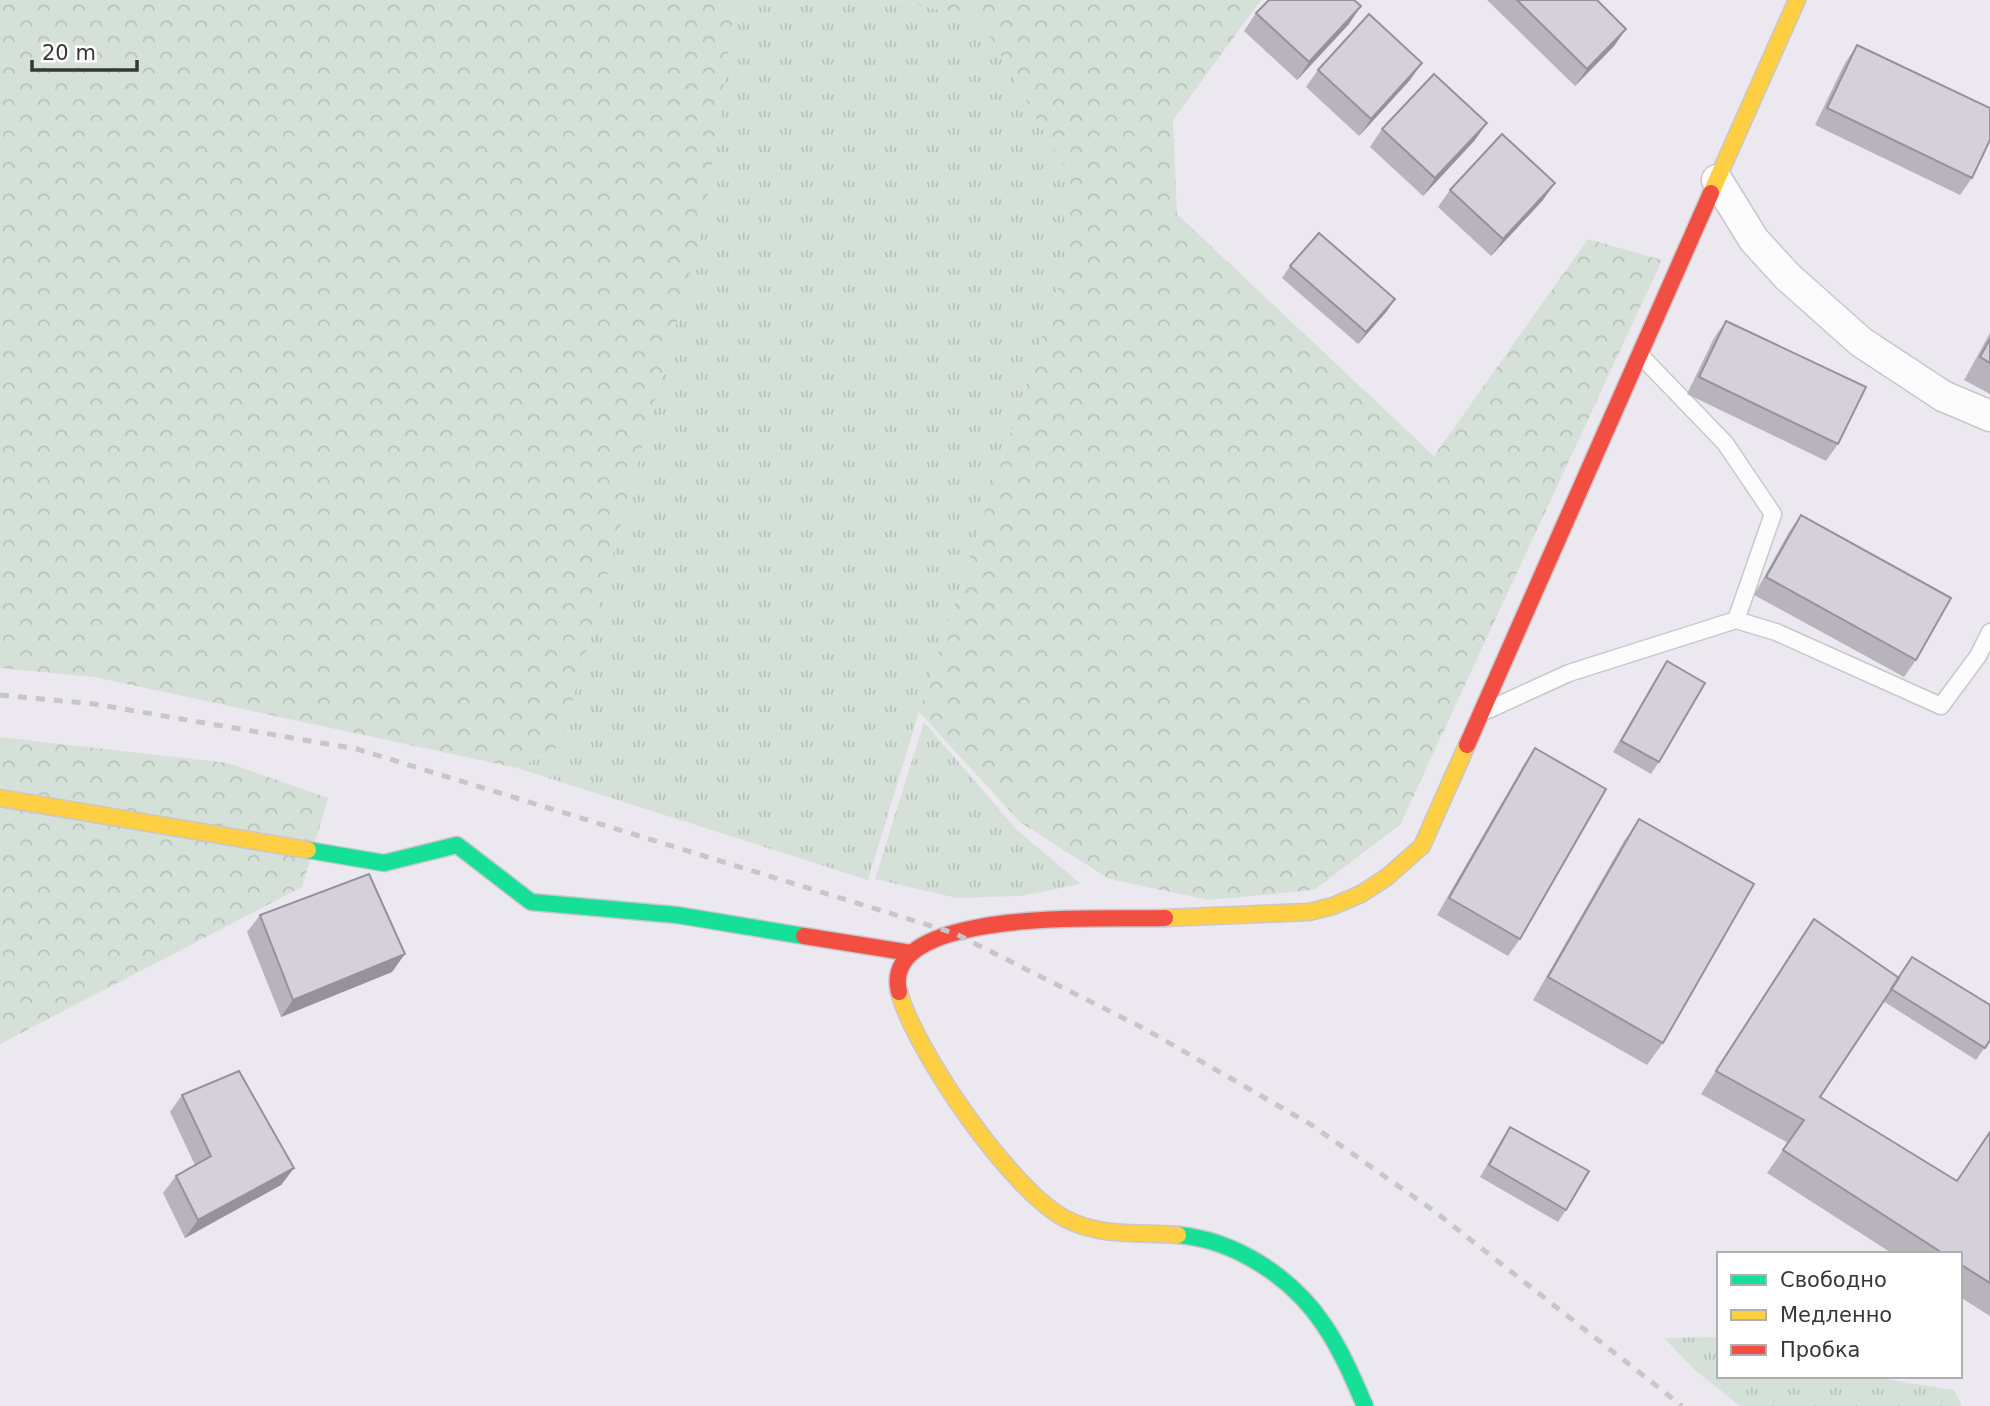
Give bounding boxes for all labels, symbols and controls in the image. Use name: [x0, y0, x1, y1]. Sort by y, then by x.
scale bar: [32, 28, 136, 72]
text: 20 m: [42, 41, 96, 65]
legend: [1717, 1252, 1962, 1378]
text: Свободно: [1780, 1268, 1887, 1292]
text: Медленно: [1780, 1303, 1892, 1327]
text: Пробка: [1780, 1338, 1860, 1362]

